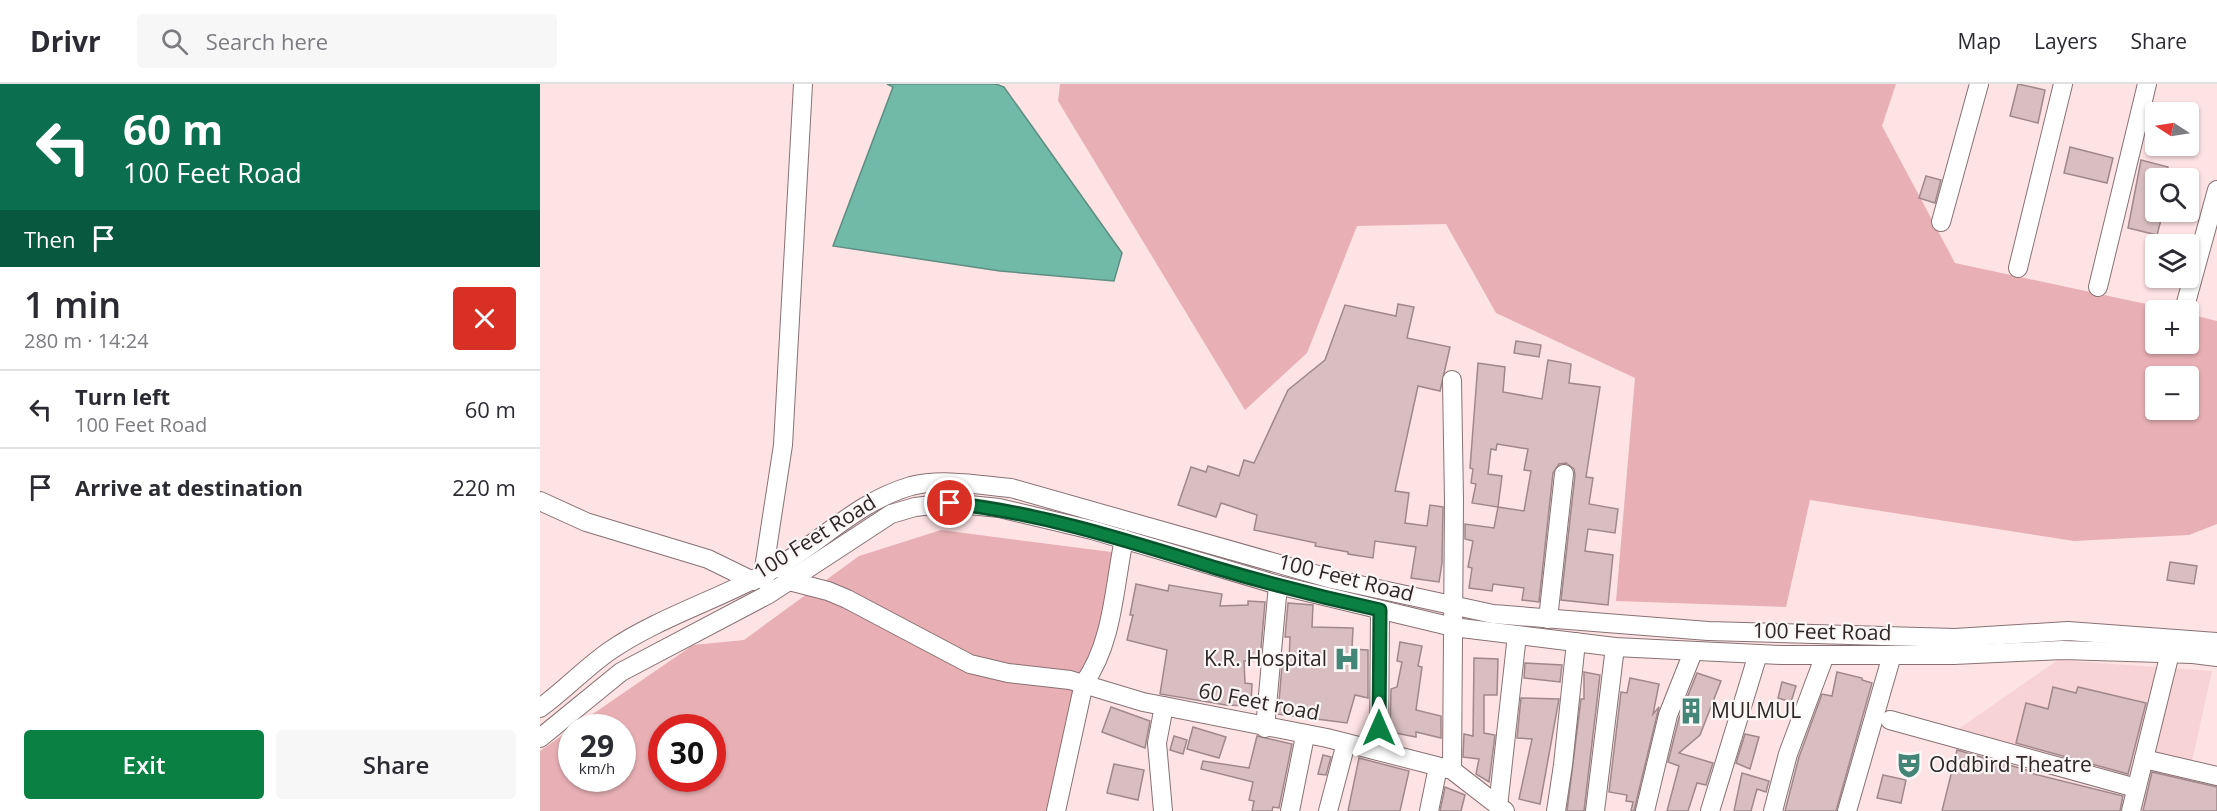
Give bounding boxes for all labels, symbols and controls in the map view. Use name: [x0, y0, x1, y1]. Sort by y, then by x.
search box: [137, 14, 557, 68]
text: Drivr: [30, 22, 101, 60]
icon: search: [158, 25, 191, 58]
text: Search here: [206, 26, 328, 56]
text: Map: [1958, 27, 2001, 55]
text: Layers: [2034, 27, 2098, 55]
text: Share: [2131, 27, 2187, 55]
text: 60 m: [123, 100, 223, 157]
north arrow: [2145, 102, 2199, 156]
map controls: [2145, 102, 2199, 420]
icon: left: [24, 108, 102, 186]
text: 100 Feet Road: [123, 154, 302, 191]
button: search: [2145, 168, 2199, 222]
icon: arrive: [87, 222, 120, 255]
text: Then: [24, 224, 75, 254]
button: layers: [2145, 234, 2199, 288]
text: 1 min: [24, 280, 121, 329]
button: close: [453, 287, 516, 350]
button: +: [2145, 300, 2199, 354]
text: 280 m · 14:24: [24, 327, 149, 354]
button: −: [2145, 366, 2199, 420]
text: Turn left: [75, 381, 170, 411]
icon: left: [24, 393, 57, 426]
text: 60 m: [465, 394, 516, 424]
text: 100 Feet Road: [75, 411, 207, 438]
icon: arrive: [24, 471, 57, 504]
text: Arrive at destination: [75, 472, 303, 502]
text: 220 m: [452, 472, 516, 502]
pin: [924, 477, 975, 528]
icon: arrive: [933, 486, 966, 519]
street label: 100 Feet Road: [748, 487, 881, 585]
street label: 100 Feet Road: [1275, 547, 1417, 607]
street label: 100 Feet Road: [1752, 616, 1892, 646]
place label: K.R. Hospital: [1204, 644, 1327, 672]
hospital icon: K.R. Hospital: [1332, 644, 1362, 674]
street label: 60 Feet road: [1196, 676, 1322, 726]
position arrow: [1347, 696, 1411, 760]
building icon: MULMUL: [1676, 696, 1706, 726]
place label: MULMUL: [1711, 696, 1801, 724]
speed limit sign: 30: [648, 714, 726, 792]
text: 29: [580, 725, 614, 766]
button: Exit: [24, 730, 264, 799]
button: Share: [276, 730, 516, 799]
theatre icon: Oddbird Theatre: [1894, 750, 1924, 780]
place label: Oddbird Theatre: [1929, 750, 2092, 778]
text: km/h: [579, 758, 615, 778]

